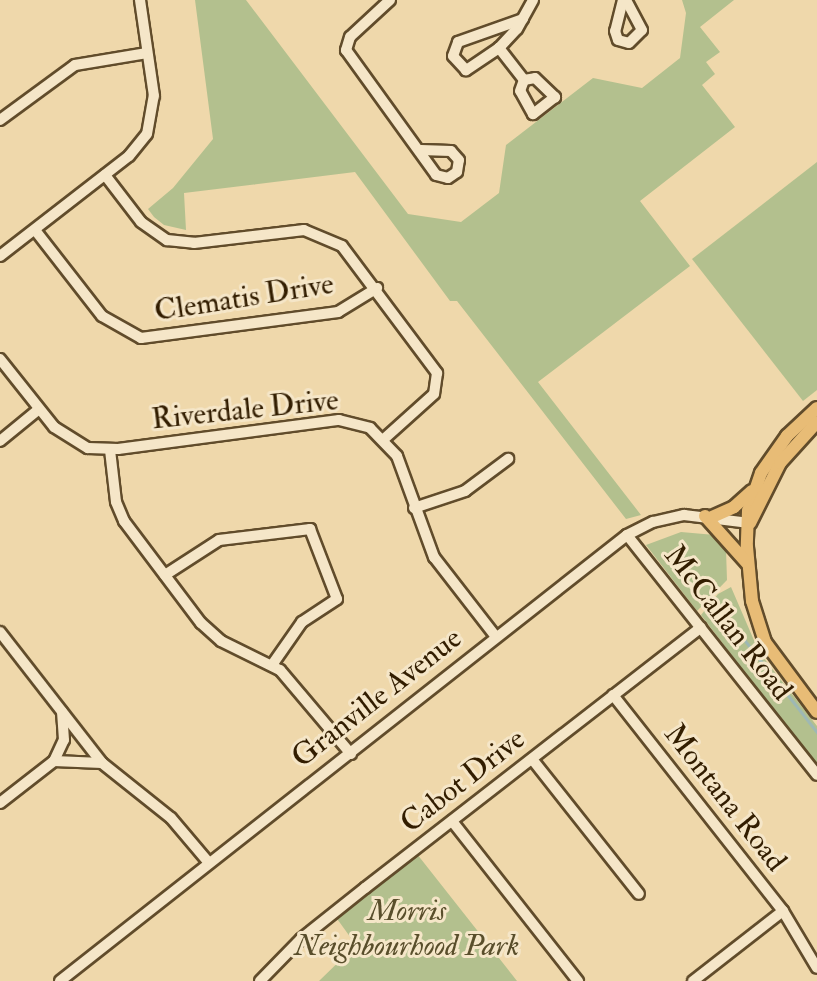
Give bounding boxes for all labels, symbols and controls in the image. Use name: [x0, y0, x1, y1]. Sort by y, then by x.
street label: Clematis Drive: [152, 266, 336, 330]
street label: Riverdale Drive: [150, 382, 340, 438]
street label: McCallan Road: [656, 538, 800, 708]
street label: Granville Avenue: [285, 620, 469, 776]
street label: Montana Road: [656, 717, 794, 879]
street label: Cabot Drive: [394, 721, 532, 841]
park label: Morris Neighbourhood Park: [295, 893, 519, 964]

